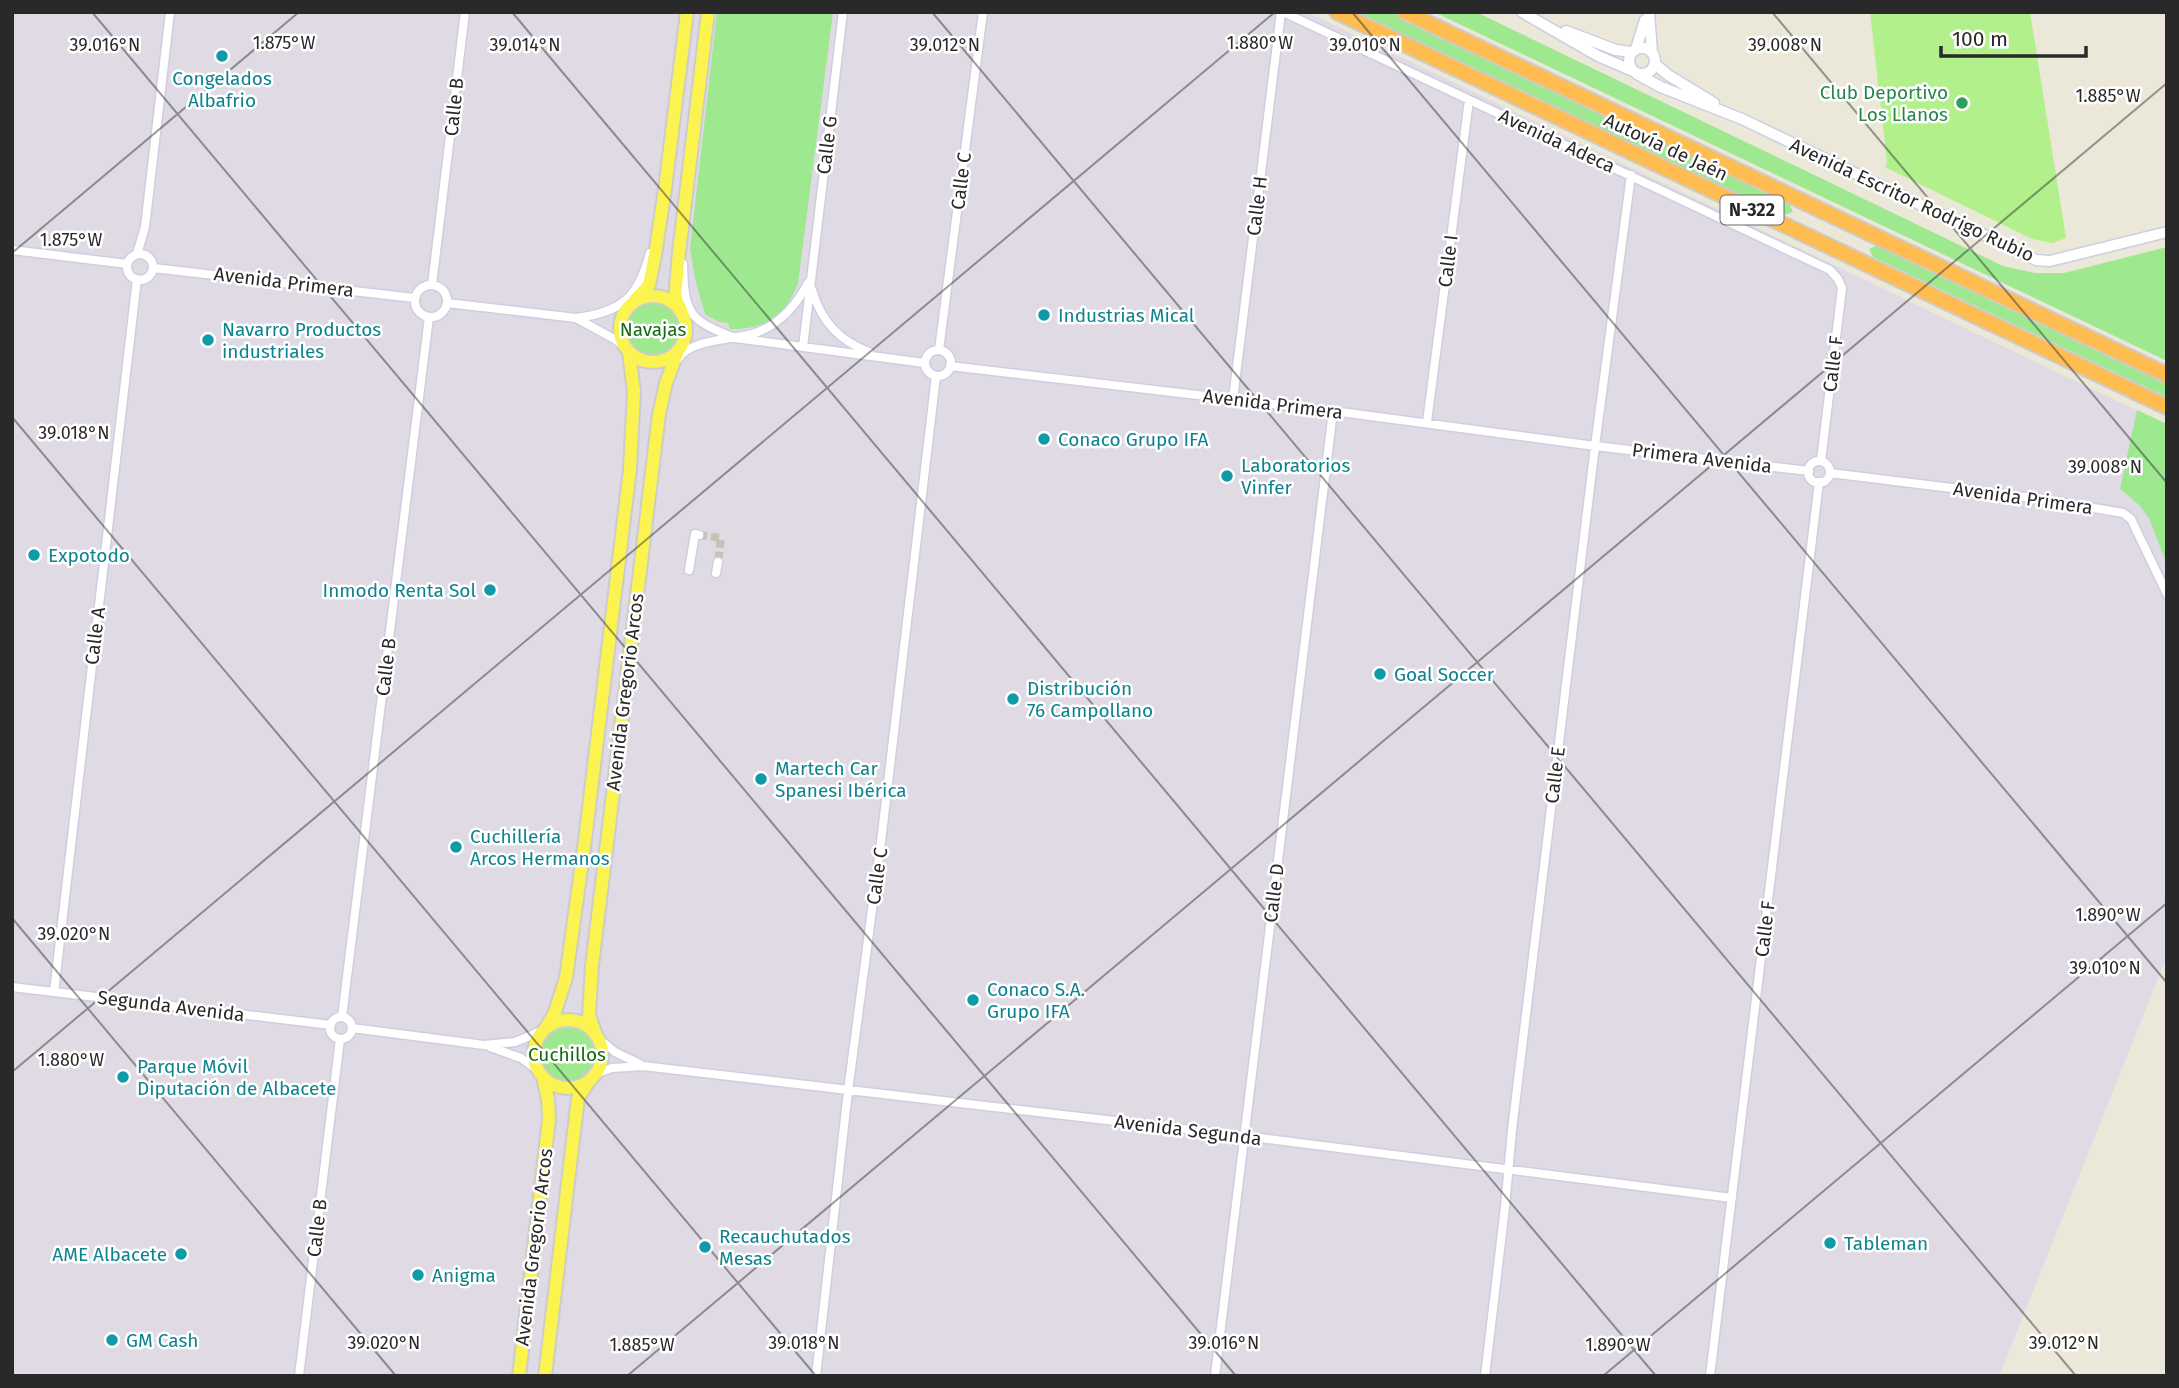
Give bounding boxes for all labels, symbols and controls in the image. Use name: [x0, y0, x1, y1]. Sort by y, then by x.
scale bar: [1941, 14, 2086, 58]
text: 100 m: [1952, 26, 2008, 52]
text: 1.875°W: [253, 32, 315, 54]
text: 1.880°W: [1227, 32, 1293, 54]
text: 39.016°N: [70, 34, 140, 56]
text: 39.014°N: [490, 34, 561, 56]
text: 39.012°N: [910, 34, 980, 56]
text: 39.010°N: [1329, 34, 1401, 56]
text: 39.008°N: [1748, 34, 1822, 56]
marker: Congelados Albafrio: [214, 48, 230, 64]
place label: Congelados Albafrio: [172, 67, 272, 112]
street label: Calle B: [440, 77, 468, 137]
place label: Club Deportivo Los Llanos: [1820, 81, 1948, 126]
text: 1.885°W: [2075, 85, 2141, 107]
marker: Club Deportivo Los Llanos: [1954, 95, 1970, 111]
street label: Avenida Adeca: [1495, 104, 1619, 178]
street label: Autovía de Jaén: [1600, 108, 1732, 186]
street label: Calle G: [812, 114, 842, 176]
street label: Avenida Escritor Rodrigo Rubio: [1786, 133, 2038, 267]
street label: Calle C: [946, 151, 976, 211]
street label: Calle H: [1242, 175, 1272, 237]
road number: N-322: [1720, 196, 1784, 224]
text: 1.875°W: [40, 229, 102, 251]
street label: Calle I: [1433, 233, 1463, 289]
street label: Avenida Primera: [213, 262, 355, 302]
place label: Industrias Mical: [1058, 304, 1195, 327]
marker: Industrias Mical: [1036, 307, 1052, 323]
place label: Navarro Productos industriales: [222, 318, 381, 363]
park label: Navajas: [620, 318, 686, 341]
marker: Navarro Productos industriales: [200, 332, 216, 348]
street label: Calle F: [1818, 335, 1848, 393]
street label: Avenida Primera: [1202, 384, 1344, 424]
text: 39.018°N: [38, 422, 110, 444]
place label: Conaco Grupo IFA: [1058, 428, 1208, 451]
marker: Conaco Grupo IFA: [1036, 431, 1052, 447]
street label: Primera Avenida: [1631, 438, 1773, 478]
place label: Laboratorios Vinfer: [1241, 454, 1350, 499]
text: 39.008°N: [2068, 456, 2142, 478]
marker: Laboratorios Vinfer: [1219, 468, 1235, 484]
street label: Avenida Primera: [1952, 477, 2094, 519]
place label: Expotodo: [48, 544, 130, 567]
marker: Expotodo: [26, 547, 42, 563]
place label: Inmodo Renta Sol: [323, 579, 476, 602]
marker: Inmodo Renta Sol: [482, 582, 498, 598]
street label: Avenida Gregorio Arcos: [601, 592, 649, 792]
street label: Calle A: [80, 606, 110, 666]
street label: Calle B: [371, 637, 401, 697]
place label: Goal Soccer: [1394, 663, 1495, 686]
marker: Goal Soccer: [1372, 666, 1388, 682]
place label: Distribución 76 Campollano: [1027, 677, 1153, 722]
marker: Distribución 76 Campollano: [1005, 691, 1021, 707]
street label: Calle E: [1540, 745, 1570, 805]
place label: Martech Car Spanesi Ibérica: [775, 757, 907, 802]
marker: Martech Car Spanesi Ibérica: [753, 771, 769, 787]
place label: Cuchillería Arcos Hermanos: [470, 825, 610, 870]
marker: Cuchillería Arcos Hermanos: [448, 839, 464, 855]
street label: Calle C: [862, 845, 892, 906]
street label: Calle D: [1259, 862, 1289, 924]
street label: Calle F: [1750, 900, 1780, 958]
text: 1.890°W: [2075, 904, 2141, 926]
text: 39.020°N: [38, 923, 110, 945]
text: 39.010°N: [2069, 957, 2141, 979]
place label: Conaco S.A. Grupo IFA: [987, 978, 1085, 1023]
street label: Segunda Avenida: [96, 986, 246, 1026]
marker: Conaco S.A. Grupo IFA: [965, 992, 981, 1008]
park label: Cuchillos: [528, 1043, 606, 1066]
text: 1.880°W: [38, 1049, 104, 1071]
place label: Parque Móvil Diputación de Albacete: [137, 1055, 336, 1100]
marker: Parque Móvil Diputación de Albacete: [115, 1069, 131, 1085]
street label: Avenida Segunda: [1113, 1110, 1263, 1150]
street label: Avenida Gregorio Arcos: [510, 1147, 558, 1347]
street label: Calle B: [302, 1198, 332, 1258]
place label: Recauchutados Mesas: [719, 1225, 851, 1270]
place label: Tableman: [1844, 1232, 1928, 1255]
marker: Tableman: [1822, 1235, 1838, 1251]
marker: Recauchutados Mesas: [697, 1239, 713, 1255]
place label: AME Albacete: [52, 1243, 167, 1266]
marker: AME Albacete: [173, 1246, 189, 1262]
place label: Anigma: [432, 1264, 496, 1287]
marker: Anigma: [410, 1267, 426, 1283]
place label: GM Cash: [126, 1329, 198, 1352]
marker: GM Cash: [104, 1332, 120, 1348]
text: 39.020°N: [348, 1332, 420, 1354]
text: 39.018°N: [768, 1332, 840, 1354]
text: 39.016°N: [1189, 1332, 1259, 1354]
text: 39.012°N: [2029, 1332, 2099, 1354]
text: 1.885°W: [609, 1334, 675, 1356]
text: 1.890°W: [1585, 1334, 1651, 1356]

